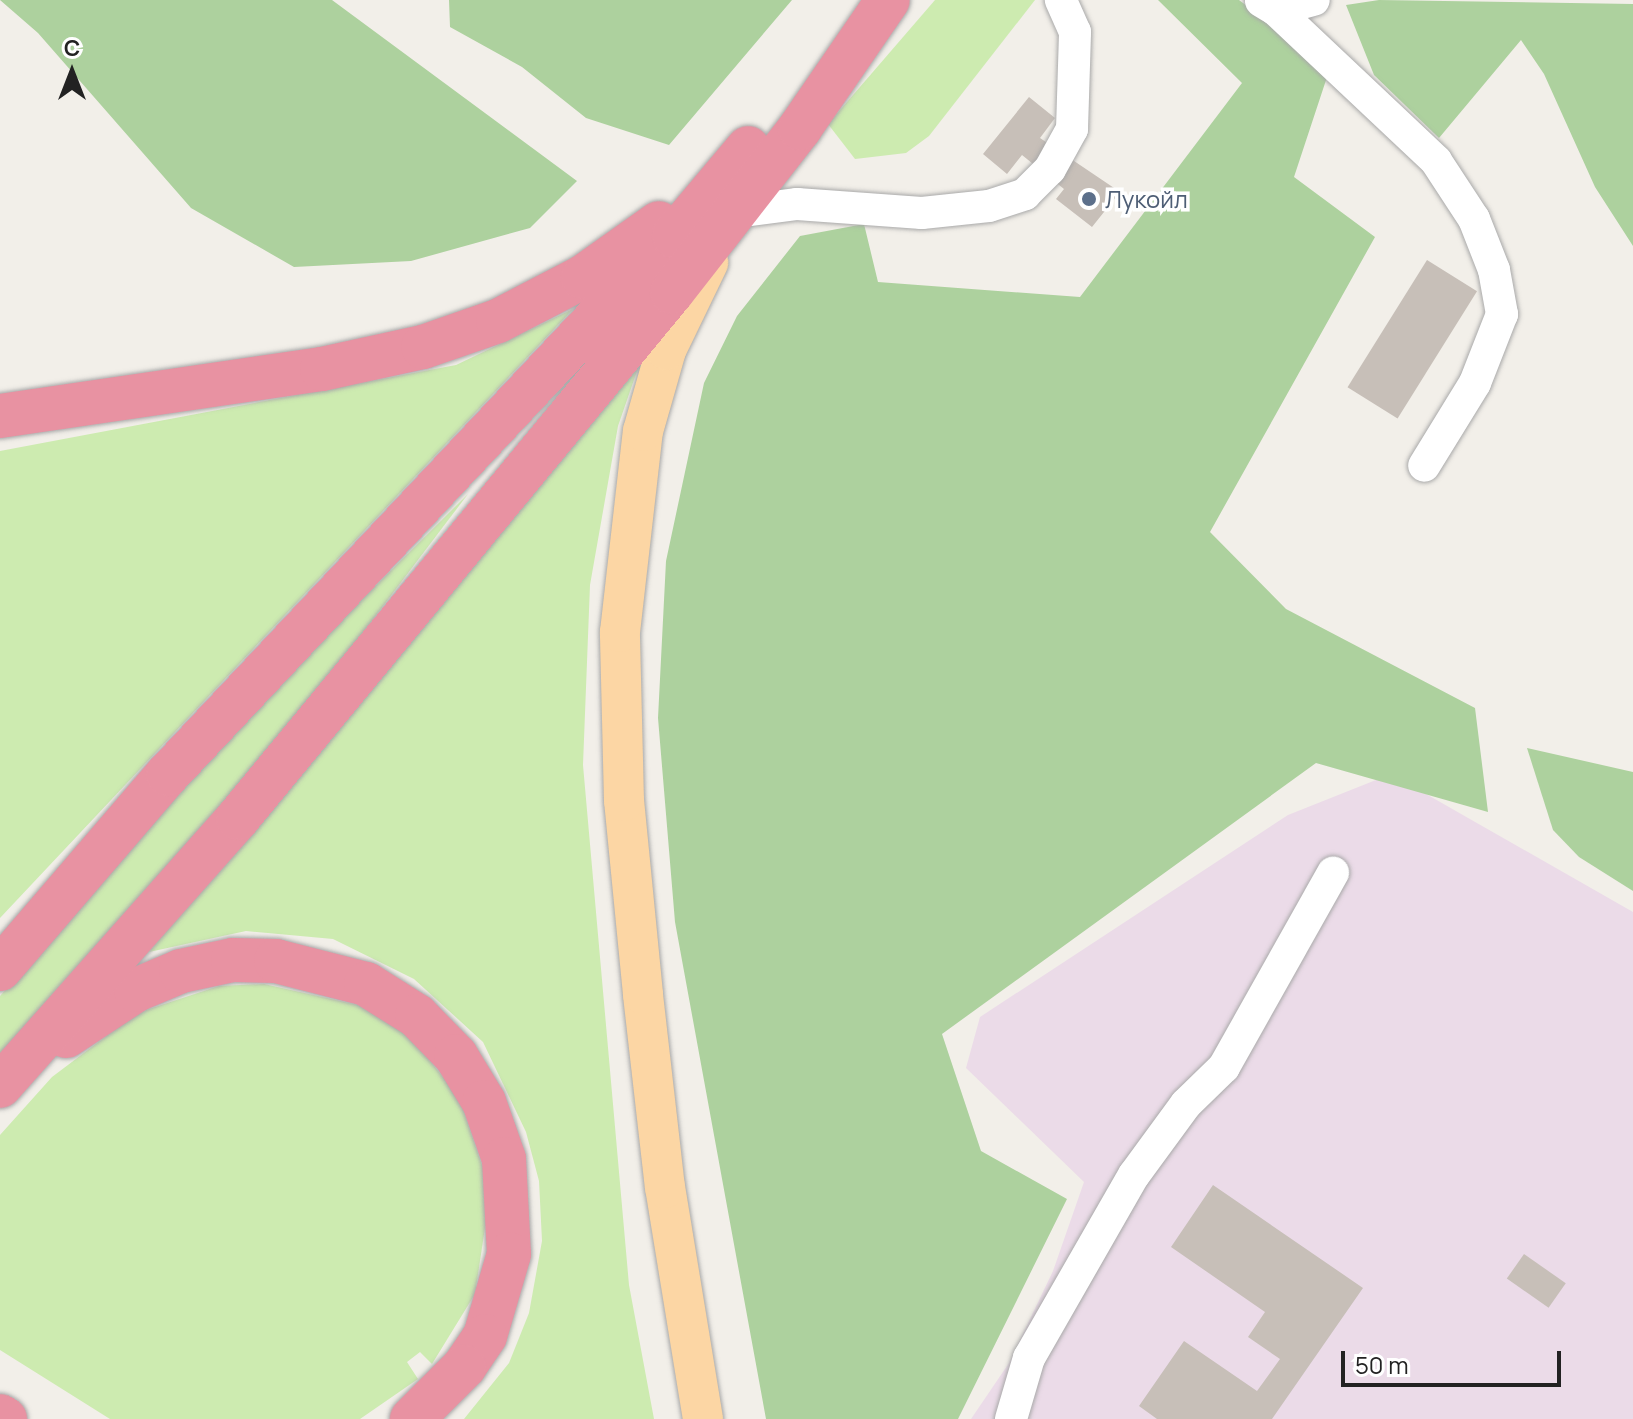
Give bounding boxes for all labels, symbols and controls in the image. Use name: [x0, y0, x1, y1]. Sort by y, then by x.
north arrow: [32, 32, 112, 112]
text: С: [64, 33, 80, 63]
place label: Лукойл: [1105, 185, 1188, 213]
marker: Лукойл: [1080, 190, 1098, 208]
scale bar: [1345, 1335, 1565, 1385]
text: 50 m: [1355, 1348, 1409, 1381]

